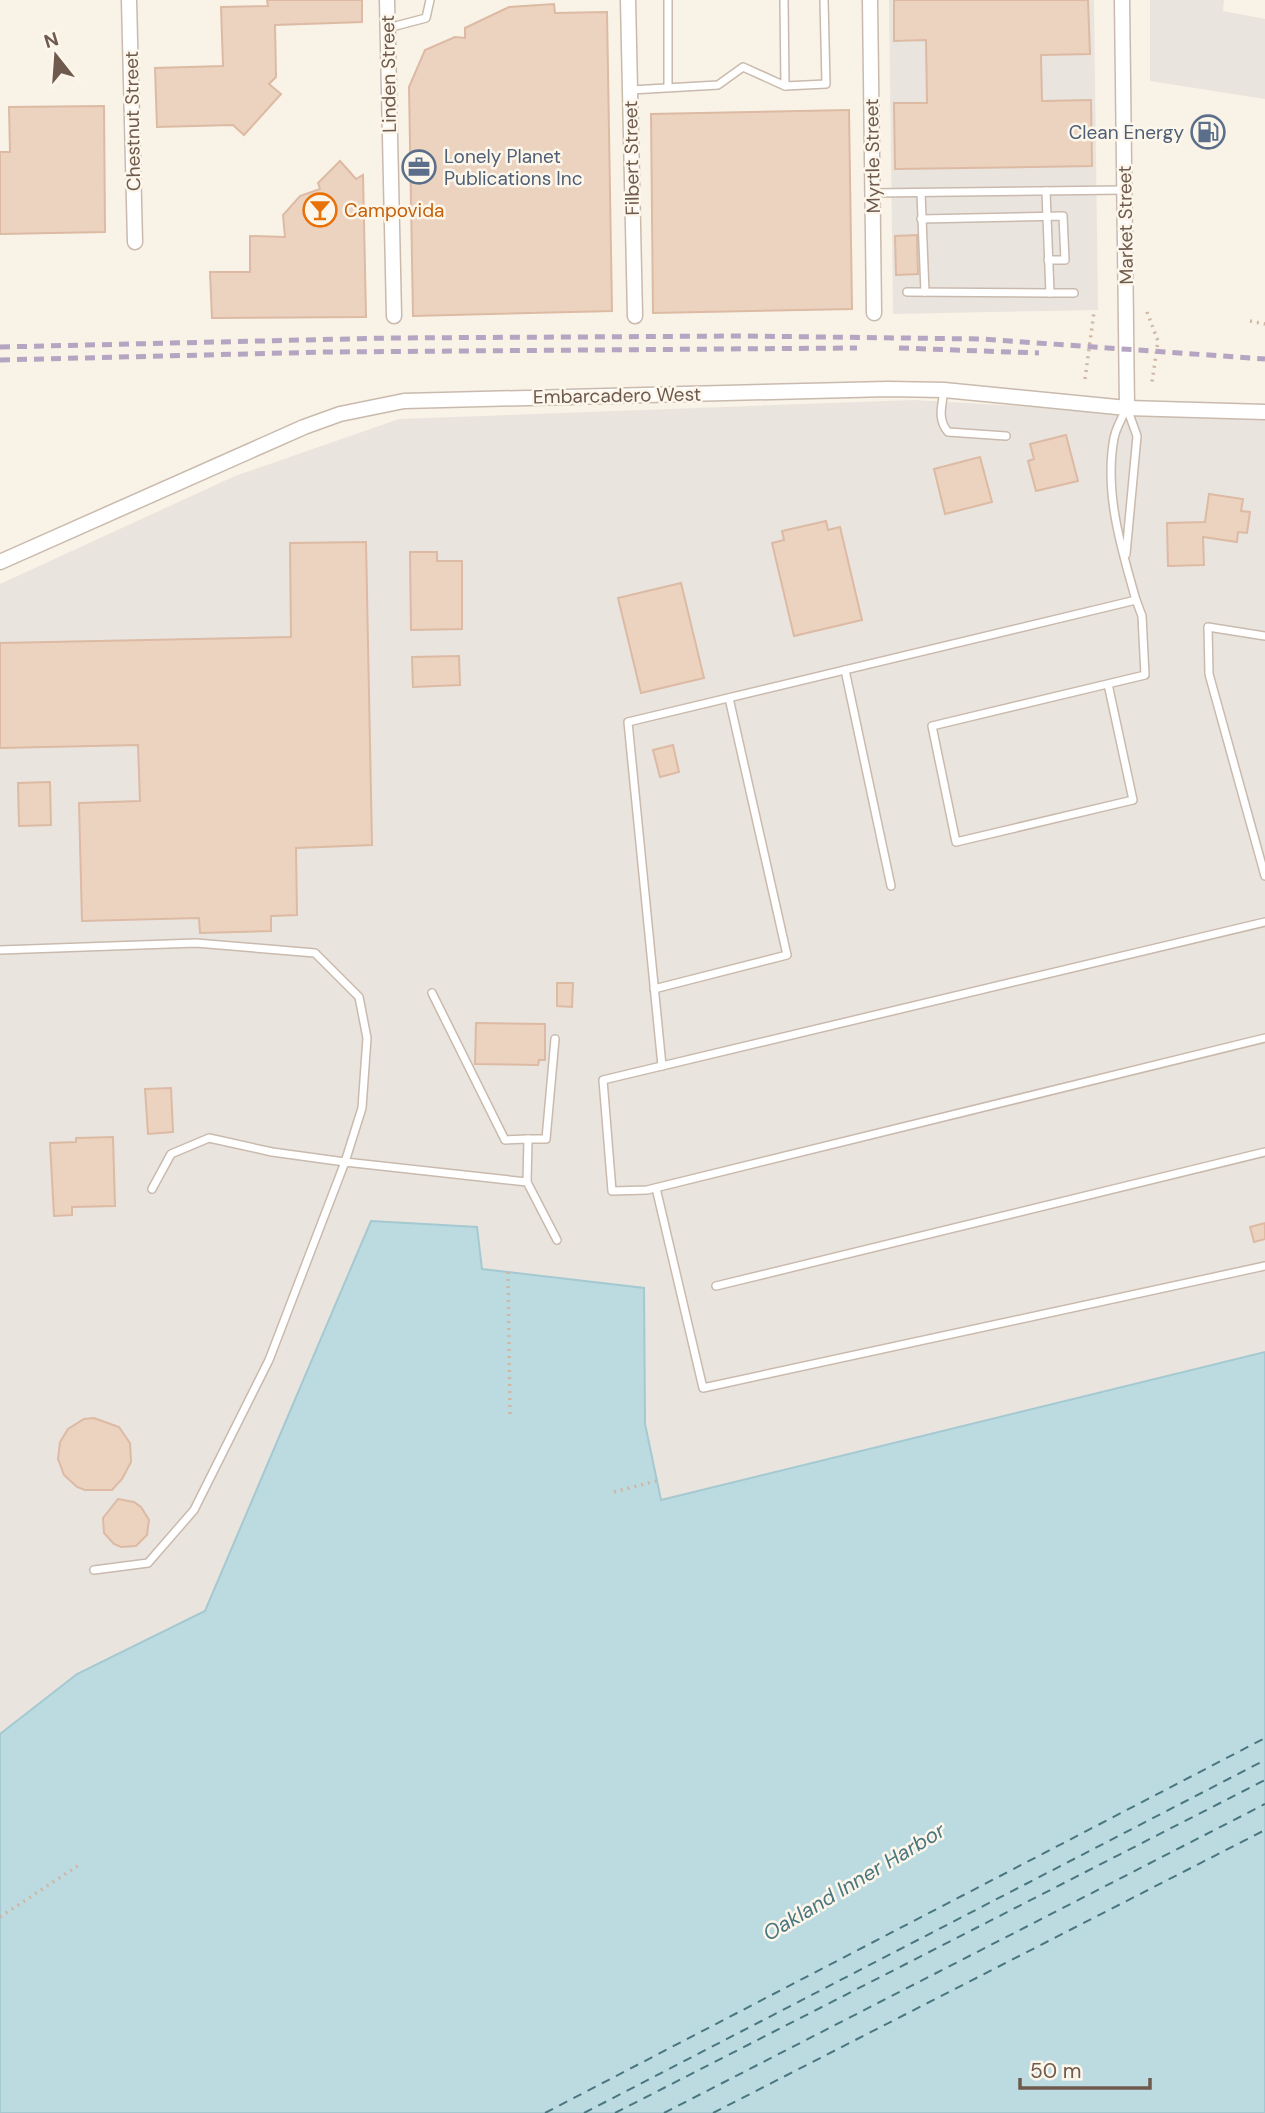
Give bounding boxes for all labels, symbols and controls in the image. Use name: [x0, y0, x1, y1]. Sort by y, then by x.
street label: Linden Street: [375, 15, 402, 133]
north arrow: [21, 21, 91, 91]
text: N: [41, 26, 61, 54]
street label: Chestnut Street: [119, 51, 146, 191]
street label: Myrtle Street: [859, 98, 886, 214]
street label: Filbert Street: [618, 100, 645, 216]
fuel station icon: Clean Energy: [1189, 113, 1227, 151]
place label: Clean Energy: [1069, 120, 1184, 145]
place label: Lonely Planet Publications Inc: [444, 144, 583, 191]
office icon: Lonely Planet Publications Inc: [400, 148, 438, 186]
street label: Market Street: [1112, 165, 1139, 285]
bar icon: Campovida: [301, 191, 339, 229]
place label: Campovida: [344, 198, 444, 223]
street label: Embarcadero West: [533, 382, 701, 409]
water label: Oakland Inner Harbor: [758, 1816, 951, 1948]
scale bar: [1020, 2046, 1150, 2090]
text: 50 m: [1030, 2057, 1081, 2085]

